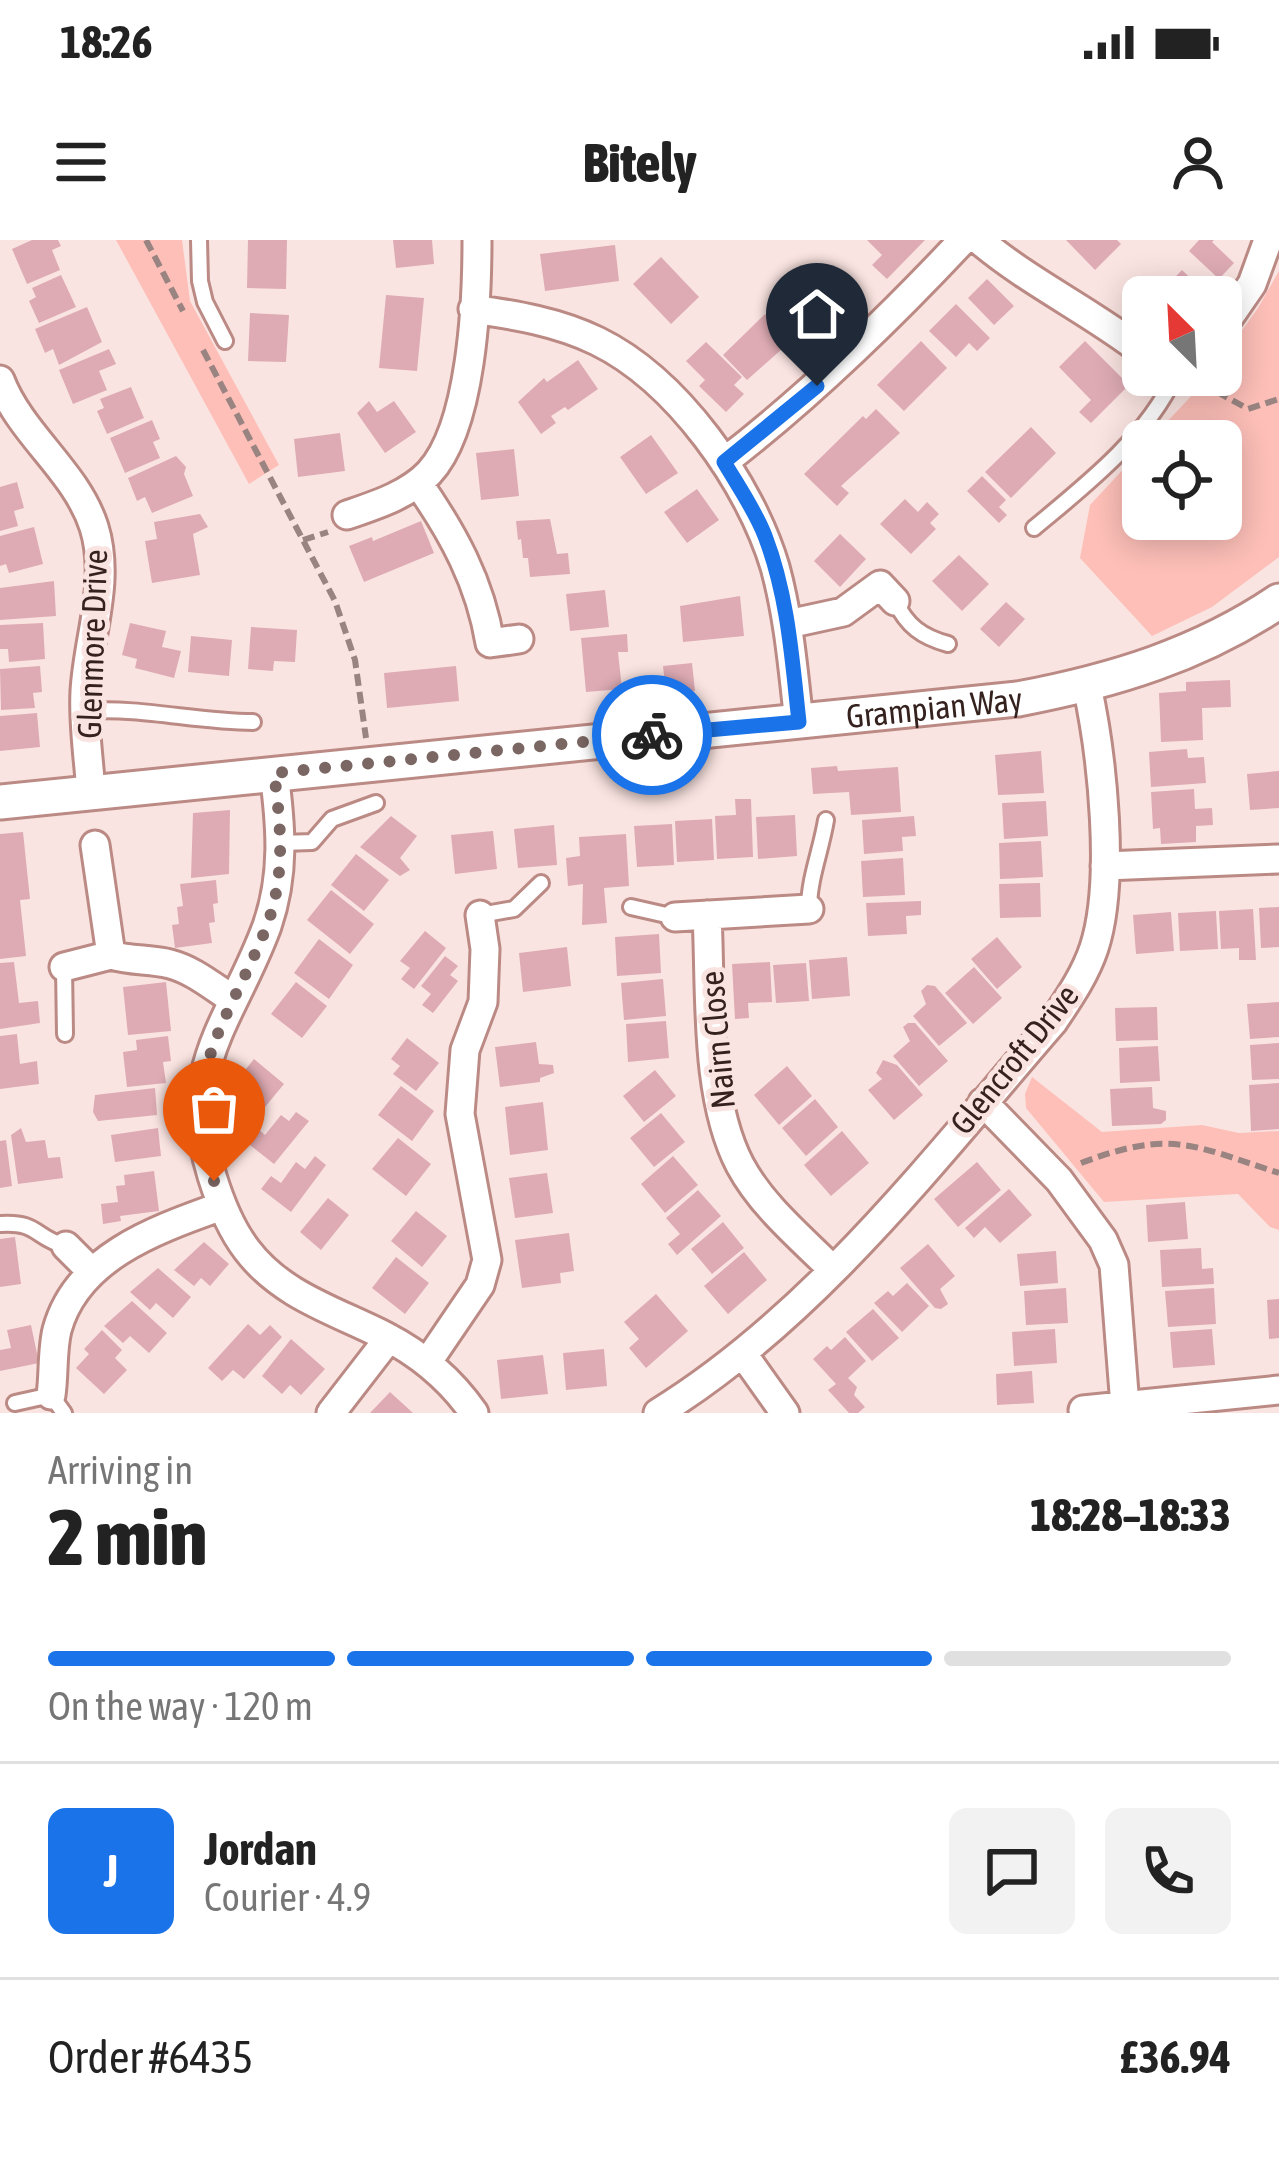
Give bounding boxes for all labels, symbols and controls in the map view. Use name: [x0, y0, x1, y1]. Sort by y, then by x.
text: 18:26: [60, 16, 153, 68]
icon: menu: [48, 129, 114, 195]
icon: person: [1165, 129, 1231, 195]
text: Bitely: [583, 132, 696, 193]
pin: [766, 263, 868, 386]
north arrow: [1122, 276, 1242, 396]
map controls: [1122, 276, 1242, 540]
icon: home: [784, 281, 850, 347]
button: locate: [1122, 420, 1242, 540]
street label: Glenmore Drive: [70, 549, 114, 739]
courier: [592, 675, 712, 795]
street label: Grampian Way: [844, 680, 1024, 735]
icon: bike: [619, 702, 685, 768]
street label: Nairn Close: [692, 970, 742, 1110]
street label: Glencroft Drive: [942, 976, 1086, 1142]
pin: [163, 1058, 265, 1181]
icon: bag: [181, 1076, 247, 1142]
text: Arriving in: [48, 1448, 193, 1492]
text: 18:28–18:33: [1030, 1489, 1231, 1541]
text: 2 min: [48, 1492, 207, 1582]
text: On the way · 120 m: [48, 1684, 313, 1728]
button: chat: [949, 1808, 1075, 1934]
button: phone: [1105, 1808, 1231, 1934]
text: Jordan: [204, 1823, 317, 1875]
text: J: [104, 1845, 118, 1897]
text: Courier · 4.9: [204, 1875, 371, 1919]
text: Order #6435: [48, 2031, 253, 2083]
text: £36.94: [1119, 2031, 1231, 2083]

